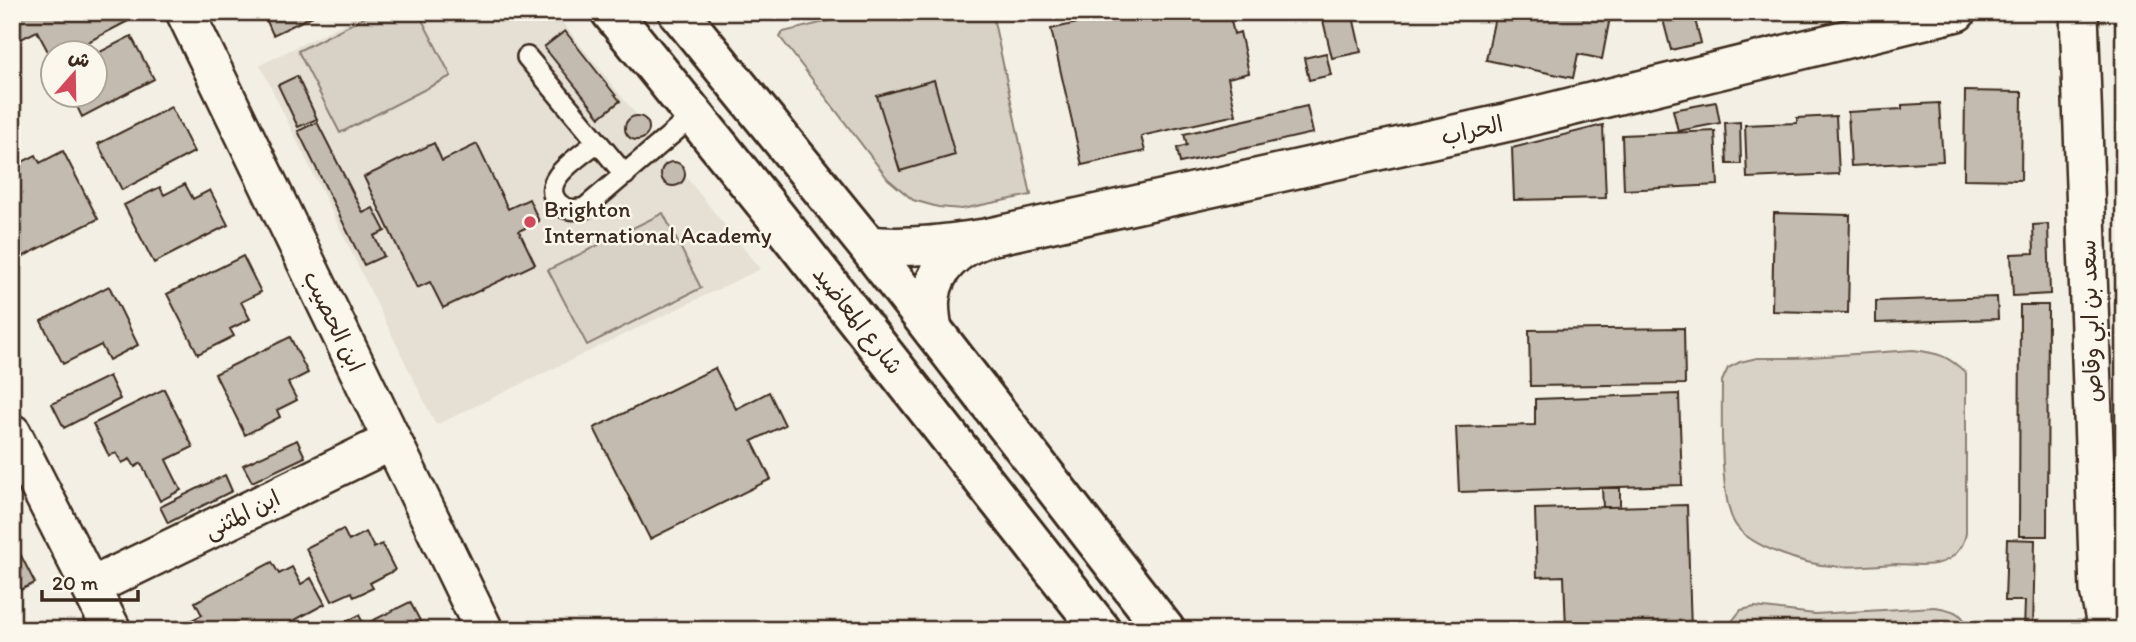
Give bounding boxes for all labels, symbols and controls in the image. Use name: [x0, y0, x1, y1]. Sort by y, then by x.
north arrow: [38, 38, 108, 108]
text: ش: [66, 44, 93, 73]
street label: الحراب: [1438, 109, 1506, 151]
place label: Brighton International Academy: [544, 195, 772, 249]
marker: Brighton International Academy: [522, 214, 538, 230]
street label: سعد بن ابي وقاص: [2073, 239, 2114, 403]
street label: شارع المعاضيد: [805, 260, 909, 381]
street label: ابن الحصيب: [298, 266, 370, 376]
street label: ابن المثنى: [199, 484, 285, 545]
scale bar: [42, 558, 138, 602]
text: 20 m: [52, 570, 99, 595]

